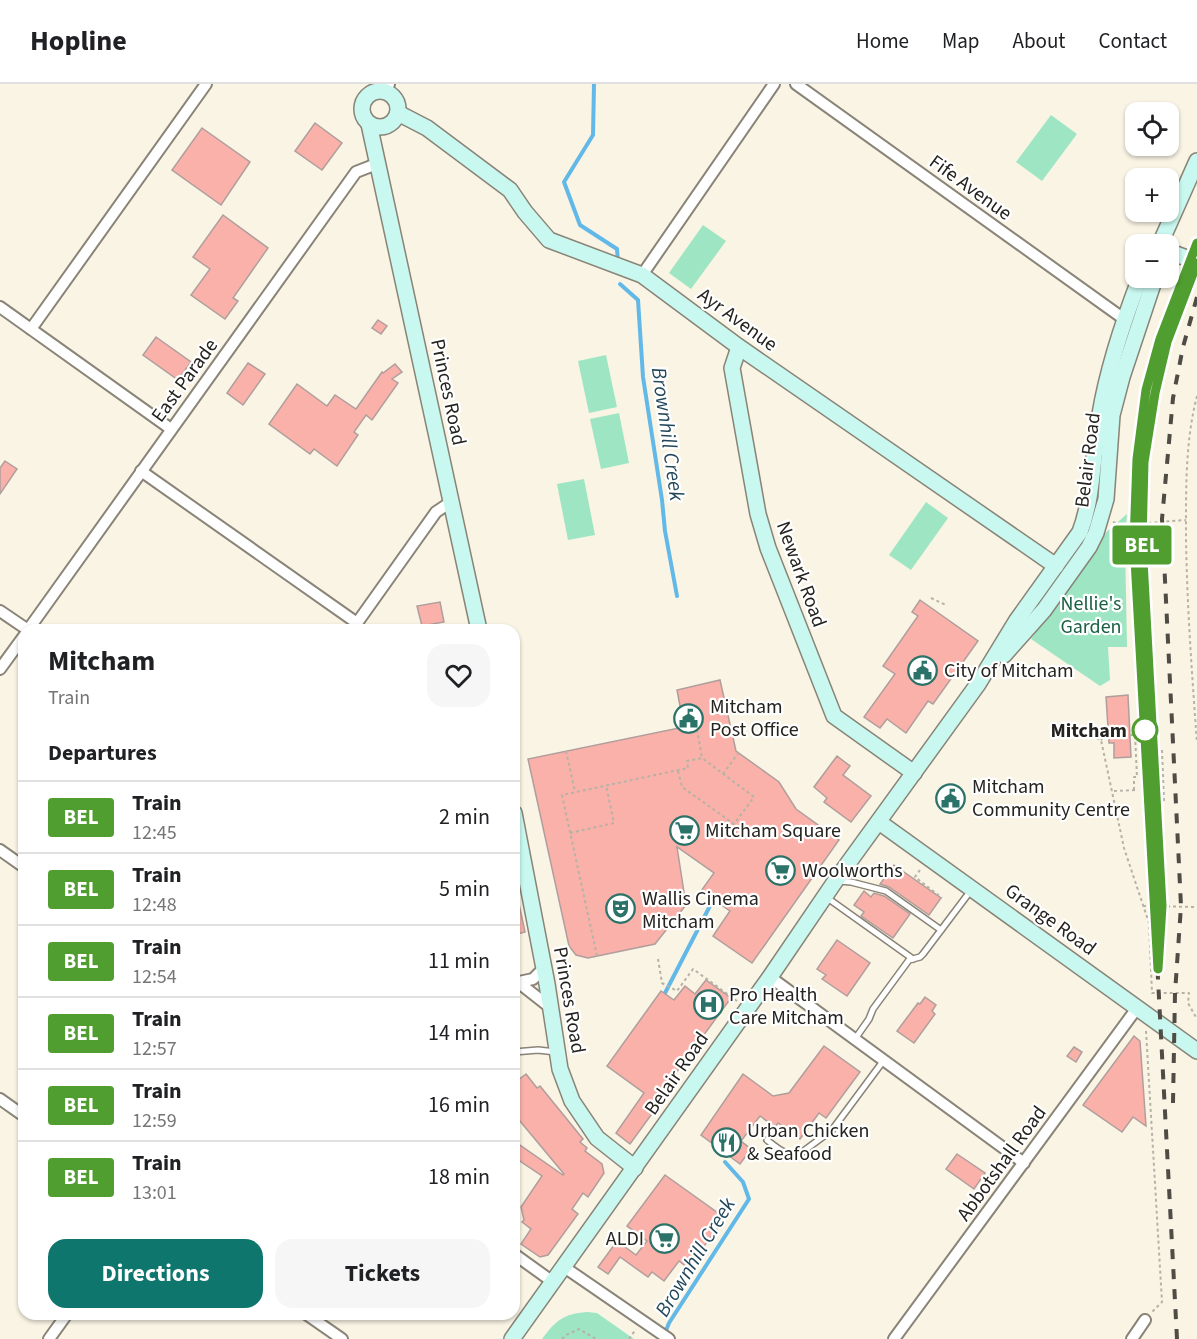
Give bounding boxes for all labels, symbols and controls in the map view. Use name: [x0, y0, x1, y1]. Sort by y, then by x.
text: Hopline: [30, 21, 127, 61]
text: Home: [856, 26, 909, 56]
text: Map: [942, 26, 980, 56]
text: About: [1013, 26, 1065, 56]
text: Contact: [1098, 26, 1167, 56]
map controls: [1125, 102, 1179, 288]
button: locate: [1125, 102, 1179, 156]
street label: Fife Avenue: [923, 148, 1018, 227]
button: +: [1125, 168, 1179, 222]
button: −: [1125, 234, 1179, 288]
street label: Ayr Avenue: [692, 281, 783, 358]
street label: East Parade: [145, 333, 225, 428]
street label: Princes Road: [423, 336, 473, 448]
water label: Brownhill Creek: [644, 365, 692, 504]
street label: Belair Road: [1068, 411, 1108, 509]
street label: Newark Road: [769, 517, 833, 631]
line badge: BEL: [1108, 526, 1176, 564]
text: BEL: [1124, 530, 1160, 560]
park label: Nellie's Garden: [1060, 590, 1122, 641]
text: Mitcham: [48, 641, 155, 681]
button: heart: [427, 644, 490, 707]
public building icon: City of Mitcham: [907, 654, 939, 686]
place label: City of Mitcham: [944, 657, 1074, 685]
text: Train: [48, 684, 90, 712]
place label: Mitcham Post Office: [710, 693, 799, 744]
public building icon: Mitcham Post Office: [673, 702, 705, 734]
place label: Mitcham: [1050, 717, 1127, 745]
marker: Mitcham: [1132, 717, 1158, 743]
text: Departures: [48, 737, 157, 769]
place label: Mitcham Community Centre: [972, 773, 1130, 824]
public building icon: Mitcham Community Centre: [935, 782, 967, 814]
text: Train: [132, 787, 182, 819]
text: 2 min: [439, 801, 490, 833]
text: BEL: [63, 802, 99, 832]
supermarket icon: Mitcham Square: [668, 814, 700, 846]
place label: Mitcham Square: [705, 817, 841, 845]
text: 12:45: [132, 819, 177, 847]
supermarket icon: Woolworths: [765, 854, 797, 886]
place label: Woolworths: [802, 857, 903, 885]
text: Train: [132, 859, 182, 891]
text: 5 min: [439, 873, 490, 905]
text: BEL: [63, 874, 99, 904]
street label: Grange Road: [999, 877, 1102, 962]
place label: Wallis Cinema Mitcham: [642, 885, 759, 936]
text: 12:48: [132, 891, 177, 919]
theatre icon: Wallis Cinema Mitcham: [605, 893, 637, 925]
text: Train: [132, 931, 182, 963]
text: 11 min: [428, 945, 490, 977]
street label: Princes Road: [546, 945, 592, 1056]
text: BEL: [63, 946, 99, 976]
text: 12:54: [132, 963, 177, 991]
place label: Pro Health Care Mitcham: [729, 981, 844, 1032]
hospital icon: Pro Health Care Mitcham: [692, 989, 724, 1021]
text: Train: [132, 1003, 182, 1035]
text: 14 min: [428, 1017, 490, 1049]
text: BEL: [63, 1018, 99, 1048]
street label: Belair Road: [638, 1026, 716, 1121]
text: 12:57: [132, 1035, 177, 1063]
text: Train: [132, 1075, 182, 1107]
text: 16 min: [428, 1089, 490, 1121]
text: BEL: [63, 1090, 99, 1120]
street label: Abbotshall Road: [950, 1100, 1053, 1227]
text: 12:59: [132, 1107, 177, 1135]
place label: Urban Chicken & Seafood: [747, 1117, 869, 1168]
restaurant icon: Urban Chicken & Seafood: [710, 1126, 742, 1158]
text: Train: [132, 1147, 182, 1179]
text: 18 min: [428, 1161, 490, 1193]
text: BEL: [63, 1162, 99, 1192]
text: 13:01: [132, 1179, 177, 1207]
water label: Brownhill Creek: [647, 1191, 743, 1322]
supermarket icon: ALDI: [649, 1222, 681, 1254]
place label: ALDI: [606, 1225, 644, 1253]
button: Directions: [48, 1239, 263, 1308]
button: Tickets: [275, 1239, 490, 1308]

